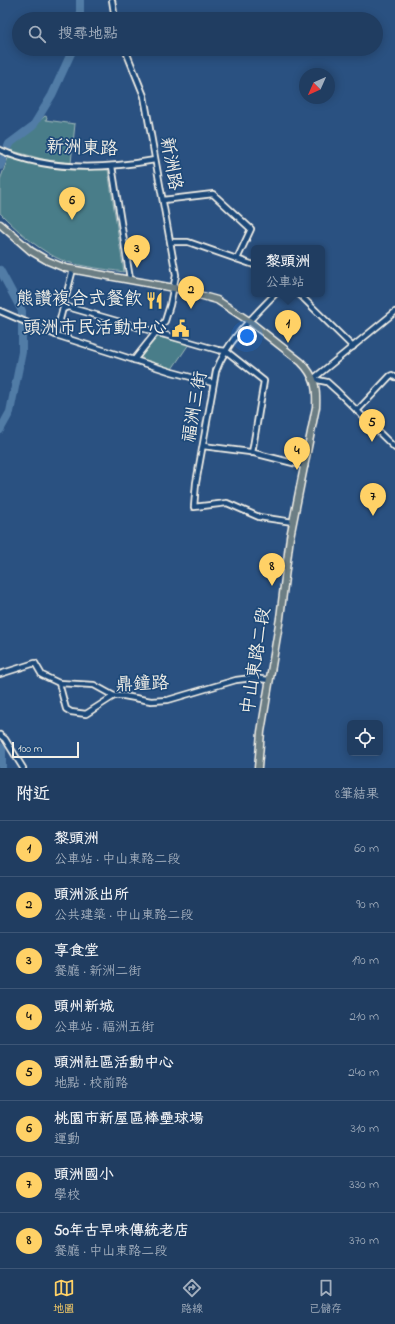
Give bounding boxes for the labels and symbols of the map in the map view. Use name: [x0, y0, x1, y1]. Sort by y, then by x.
north arrow: [299, 68, 335, 104]
street label: 新洲東路: [46, 135, 118, 163]
street label: 新洲路: [153, 135, 187, 193]
pin: 6: [59, 187, 85, 220]
pin: 3: [124, 235, 150, 268]
pin: 2: [178, 276, 204, 309]
place label: 熊讚複合式餐飲: [16, 287, 142, 313]
restaurant icon: 熊讚複合式餐飲: [145, 290, 165, 310]
pin: 1: [275, 310, 301, 343]
place label: 頭洲市民活動中心: [23, 316, 167, 342]
public building icon: 頭洲市民活動中心: [170, 319, 190, 339]
your location: [237, 326, 257, 346]
street label: 福洲三街: [177, 369, 215, 445]
pin: 5: [359, 409, 385, 442]
pin: 4: [284, 437, 310, 470]
pin: 7: [360, 483, 386, 516]
pin: 8: [259, 553, 285, 586]
street label: 中山東路二段: [236, 606, 278, 716]
street label: 鼎鐘路: [115, 671, 169, 699]
scale bar: [12, 740, 79, 759]

